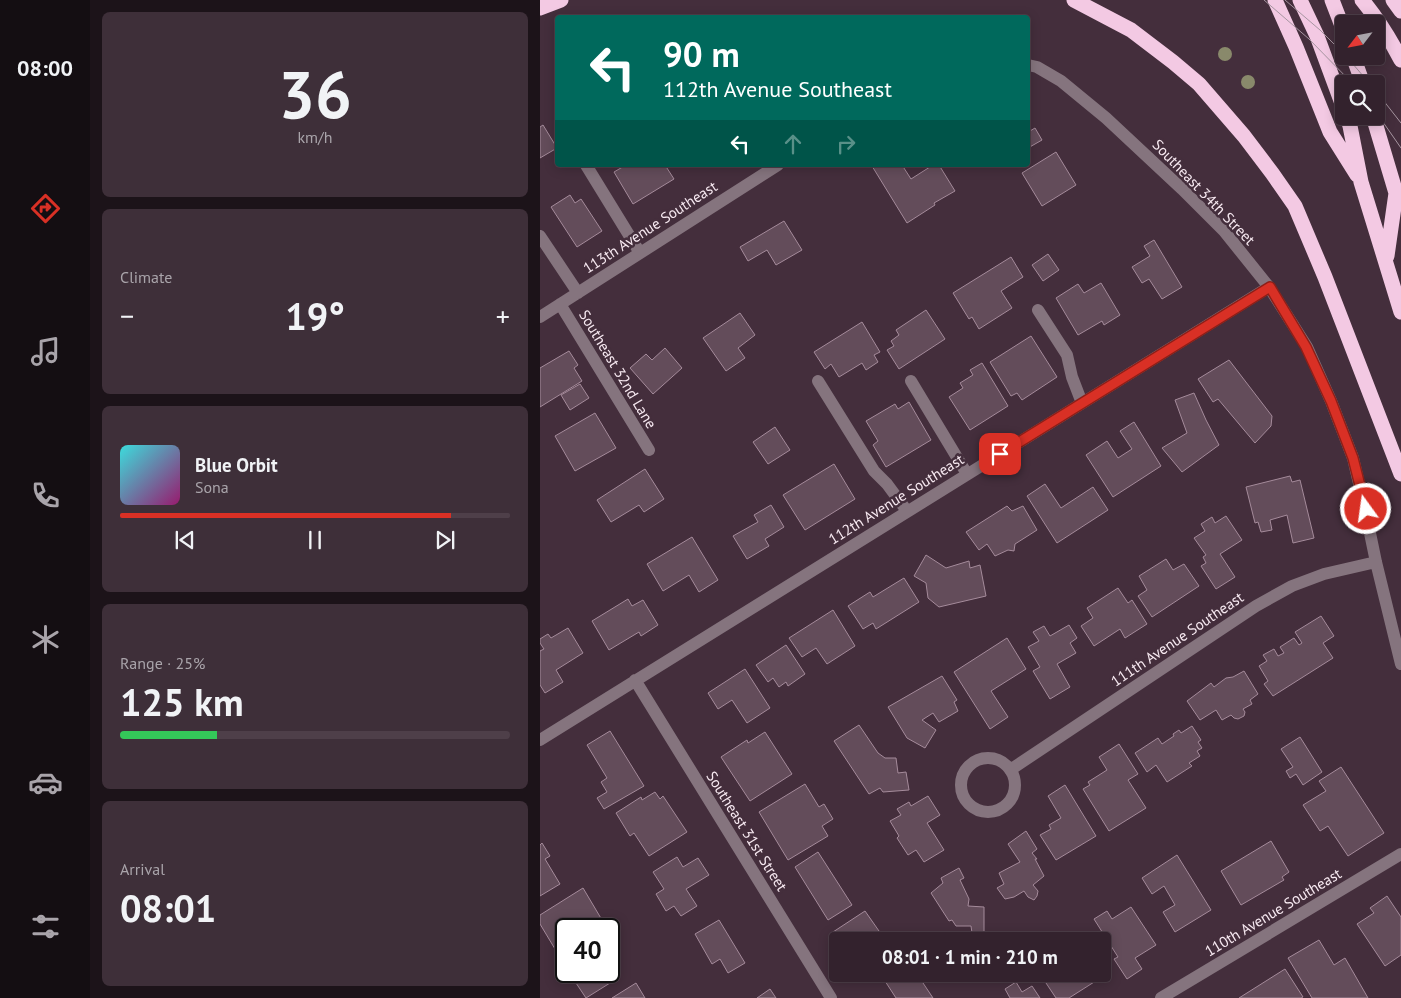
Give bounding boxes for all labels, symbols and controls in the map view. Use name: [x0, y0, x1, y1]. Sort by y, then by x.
north arrow: [1335, 15, 1385, 65]
map controls: [1335, 15, 1385, 125]
text: 90 m: [663, 31, 740, 77]
icon: left: [580, 35, 645, 100]
text: 36: [278, 52, 352, 136]
text: 08:00: [17, 54, 73, 82]
text: 112th Avenue Southeast: [663, 75, 892, 103]
button: search: [1335, 75, 1385, 125]
text: km/h: [297, 127, 333, 147]
icon: left: [726, 130, 754, 158]
icon: ahead: [779, 130, 807, 158]
icon: right: [832, 130, 860, 158]
street label: Southeast 34th Street: [1149, 135, 1259, 249]
street label: 113th Avenue Southeast: [579, 177, 721, 277]
icon: directions: [28, 191, 63, 226]
text: Climate: [120, 267, 172, 287]
text: 19°: [285, 291, 345, 340]
text: −: [120, 297, 134, 334]
text: +: [496, 297, 510, 334]
street label: Southeast 32nd Lane: [575, 306, 661, 432]
icon: music: [28, 334, 63, 369]
pin: [979, 433, 1021, 475]
icon: arrive: [986, 440, 1014, 468]
street label: 112th Avenue Southeast: [825, 450, 967, 548]
text: Blue Orbit: [195, 453, 278, 477]
text: Sona: [195, 477, 229, 497]
icon: phone: [28, 478, 63, 513]
position arrow: [1339, 482, 1391, 534]
icon: previous: [171, 526, 199, 554]
icon: pause: [301, 526, 329, 554]
icon: next: [431, 526, 459, 554]
street label: 111th Avenue Southeast: [1107, 587, 1247, 691]
icon: climate: [28, 622, 63, 657]
text: Range · 25%: [120, 653, 205, 673]
text: 125 km: [120, 677, 244, 726]
icon: car: [28, 765, 63, 800]
street label: Southeast 31st Street: [702, 767, 792, 895]
text: Arrival: [120, 859, 165, 879]
street label: 110th Avenue Southeast: [1201, 864, 1345, 960]
text: 08:01: [120, 883, 216, 932]
icon: filters: [28, 909, 63, 944]
speed limit sign: 40: [555, 918, 620, 983]
text: 08:01 · 1 min · 210 m: [882, 945, 1058, 969]

